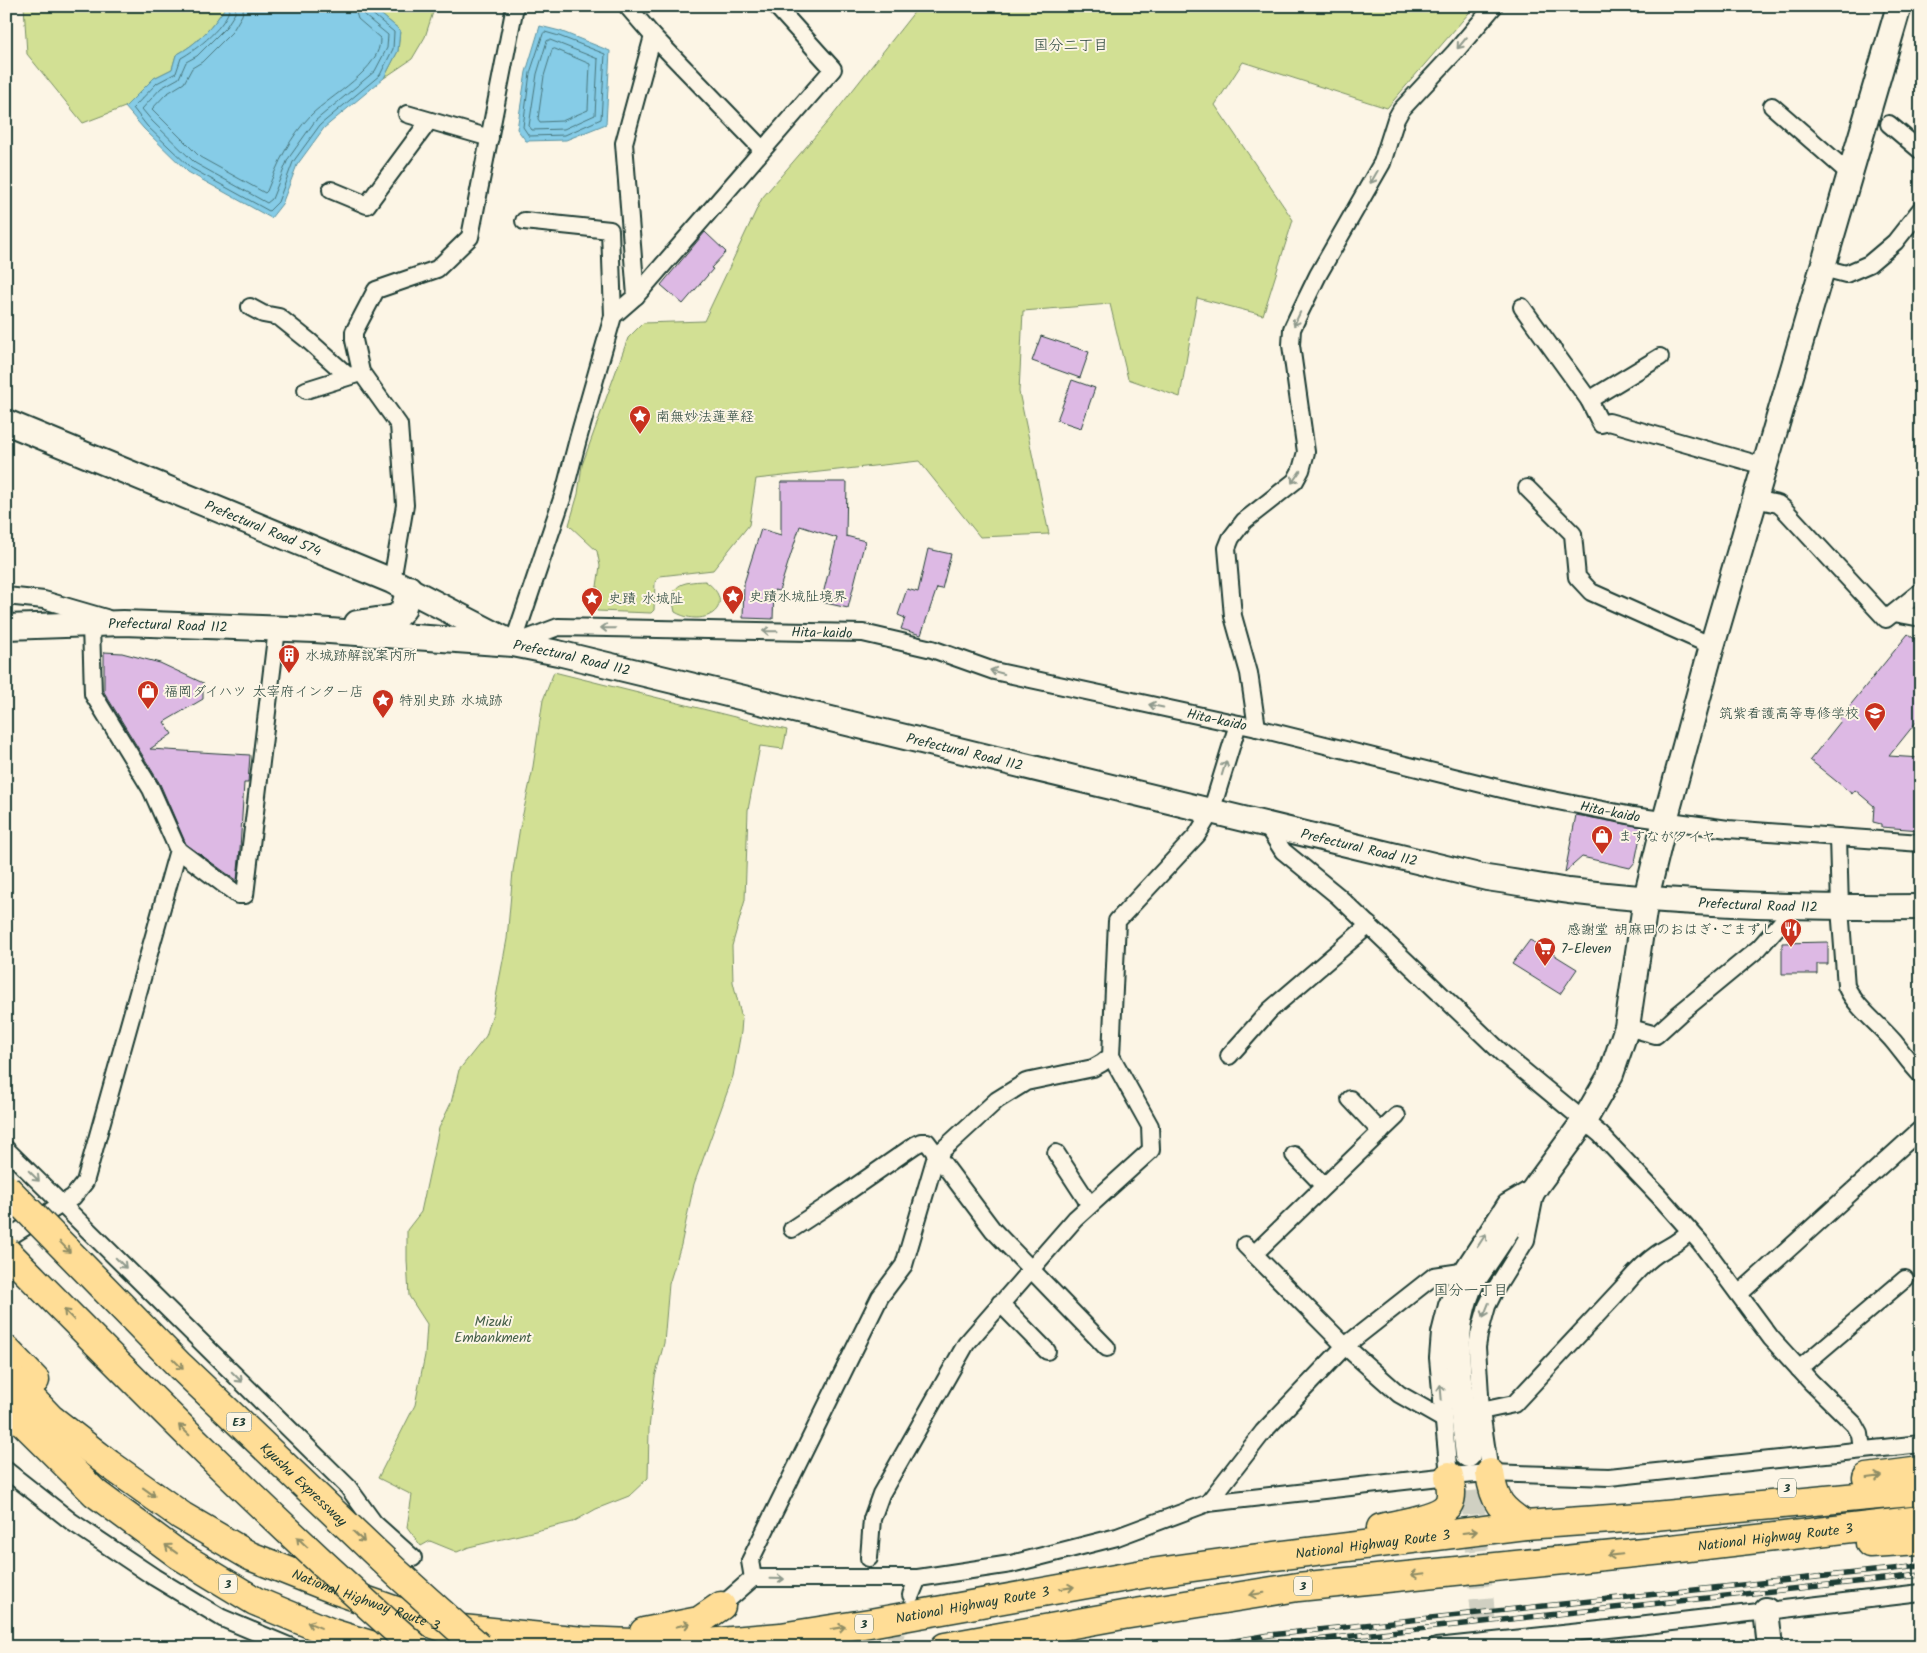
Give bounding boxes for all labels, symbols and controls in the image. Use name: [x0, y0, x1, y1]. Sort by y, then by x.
district label: 国分二丁目: [1033, 34, 1109, 58]
one-way arrow: [1457, 37, 1468, 50]
one-way arrow: [1369, 169, 1379, 184]
one-way arrow: [1292, 311, 1301, 326]
place icon: 南無妙法蓮華経: [628, 404, 652, 435]
place label: 南無妙法蓮華経: [656, 406, 754, 428]
one-way arrow: [1291, 470, 1301, 484]
street label: Prefectural Road 574: [201, 495, 325, 563]
place icon: 史蹟水城阯境界: [721, 584, 745, 615]
place icon: 史蹟 水城阯: [580, 586, 604, 617]
place label: 史蹟水城阯境界: [749, 586, 847, 608]
place label: 史蹟 水城阯: [608, 588, 684, 610]
street label: Prefectural Road 112: [108, 613, 228, 639]
street label: Hita-kaido: [791, 622, 853, 645]
one-way arrow: [600, 623, 616, 632]
one-way arrow: [763, 626, 779, 636]
street label: Prefectural Road 112: [511, 634, 632, 682]
building icon: 水城跡解説案内所: [277, 643, 301, 674]
place label: 水城跡解説案内所: [305, 645, 417, 667]
one-way arrow: [990, 666, 1006, 676]
shop icon: 福岡ダイハツ 太宰府インタ－店: [136, 679, 160, 710]
place label: 福岡ダイハツ 太宰府インタ－店: [164, 681, 364, 703]
place icon: 特別史跡 水城跡: [371, 688, 395, 719]
place label: 特別史跡 水城跡: [399, 690, 503, 712]
one-way arrow: [1148, 701, 1164, 710]
school or university icon: 筑紫看護高等専修学校: [1863, 701, 1887, 732]
street label: Hita-kaido: [1185, 703, 1249, 738]
place label: 筑紫看護高等専修学校: [1719, 703, 1859, 725]
street label: Prefectural Road 112: [904, 728, 1025, 777]
one-way arrow: [1220, 760, 1230, 776]
street label: Hita-kaido: [1578, 796, 1642, 829]
street label: Prefectural Road 112: [1298, 823, 1420, 873]
shop icon: ますながタイヤ: [1590, 824, 1614, 855]
place label: ますながタイヤ: [1618, 826, 1715, 848]
street label: Prefectural Road 112: [1698, 892, 1818, 919]
restaurant icon: 感謝堂 胡麻田のおはぎ･ごまずし: [1779, 917, 1803, 948]
place label: 感謝堂 胡麻田のおはぎ･ごまずし: [1567, 919, 1775, 941]
supermarket icon: 7-Eleven: [1533, 936, 1557, 967]
place label: 7-Eleven: [1561, 938, 1611, 960]
one-way arrow: [28, 1170, 40, 1182]
one-way arrow: [1477, 1233, 1487, 1247]
one-way arrow: [59, 1241, 71, 1254]
one-way arrow: [115, 1257, 127, 1269]
district label: 国分一丁目: [1433, 1279, 1509, 1303]
one-way arrow: [1481, 1301, 1490, 1317]
one-way arrow: [63, 1309, 76, 1321]
park label: Mizuki Embankment: [454, 1311, 532, 1349]
one-way arrow: [172, 1358, 184, 1370]
one-way arrow: [230, 1371, 243, 1383]
one-way arrow: [1436, 1384, 1445, 1400]
road number: E3: [226, 1412, 252, 1431]
one-way arrow: [178, 1424, 191, 1436]
street label: Kyushu Expressway: [254, 1438, 352, 1532]
one-way arrow: [1866, 1472, 1882, 1482]
road number: 3: [1778, 1479, 1796, 1498]
one-way arrow: [142, 1487, 156, 1497]
street label: National Highway Route 3: [1697, 1518, 1854, 1558]
street label: National Highway Route 3: [1294, 1524, 1452, 1565]
one-way arrow: [1462, 1527, 1478, 1537]
one-way arrow: [353, 1531, 365, 1543]
one-way arrow: [296, 1537, 308, 1549]
one-way arrow: [164, 1544, 178, 1554]
one-way arrow: [1607, 1550, 1623, 1560]
street label: National Highway Route 3: [288, 1564, 443, 1637]
one-way arrow: [1411, 1570, 1427, 1579]
one-way arrow: [768, 1574, 785, 1584]
road number: 3: [219, 1575, 237, 1594]
road number: 3: [1294, 1576, 1312, 1595]
street label: National Highway Route 3: [894, 1581, 1051, 1630]
one-way arrow: [1058, 1582, 1074, 1592]
one-way arrow: [1249, 1589, 1265, 1599]
road number: 3: [855, 1615, 873, 1634]
one-way arrow: [307, 1620, 322, 1630]
one-way arrow: [675, 1620, 691, 1629]
one-way arrow: [829, 1623, 845, 1633]

